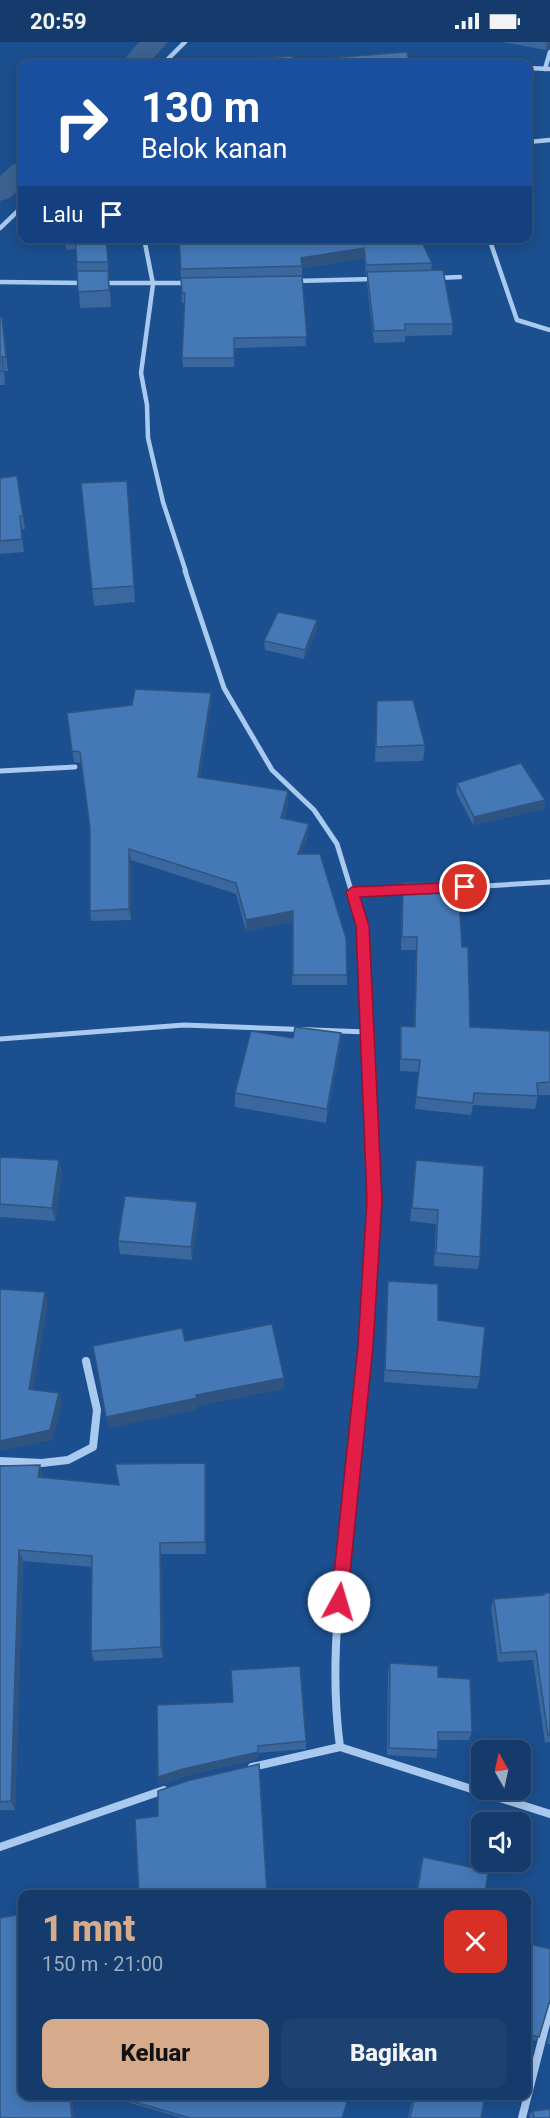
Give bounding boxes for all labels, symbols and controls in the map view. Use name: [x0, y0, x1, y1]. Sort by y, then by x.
text: 20:59: [30, 9, 87, 34]
text: 130 m: [141, 83, 260, 132]
icon: right: [42, 84, 120, 162]
text: Belok kanan: [141, 133, 287, 165]
icon: arrive: [95, 198, 128, 231]
text: Lalu: [42, 202, 83, 227]
pin: [439, 861, 490, 912]
icon: arrive: [448, 870, 481, 903]
position arrow: [307, 1570, 371, 1634]
north arrow: [471, 1740, 531, 1800]
map controls: [471, 1740, 531, 1872]
button: sound: [471, 1812, 531, 1872]
text: 1 mnt: [42, 1908, 135, 1950]
button: close: [444, 1910, 507, 1973]
text: 150 m · 21:00: [42, 1952, 163, 1976]
button: Keluar: [42, 2019, 269, 2088]
button: Bagikan: [281, 2019, 507, 2088]

